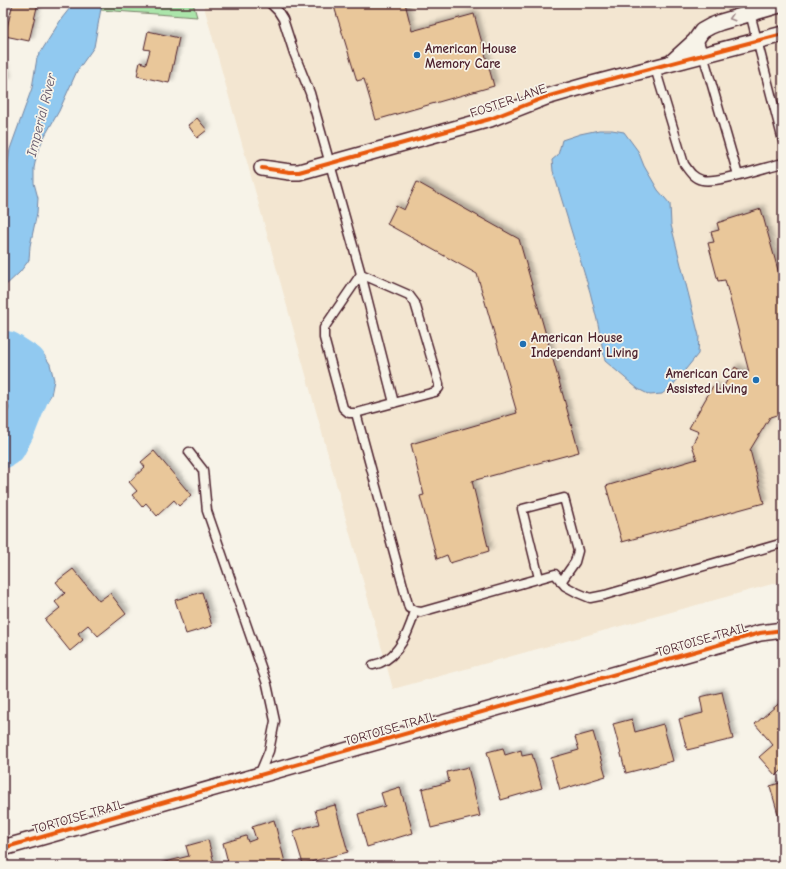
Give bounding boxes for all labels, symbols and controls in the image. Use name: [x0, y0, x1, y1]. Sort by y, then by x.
one-way arrow: [729, 13, 736, 22]
place label: American House Memory Care: [425, 41, 517, 71]
marker: American House Memory Care: [412, 50, 422, 60]
water label: Imperial River: [23, 70, 60, 159]
street label: FOSTER LANE: [468, 80, 549, 121]
place label: American House Independant Living: [531, 330, 639, 360]
marker: American House Independant Living: [518, 339, 528, 349]
place label: American Care Assisted Living: [666, 366, 749, 396]
marker: American Care Assisted Living: [751, 375, 761, 385]
street label: TORTOISE TRAIL: [655, 619, 750, 660]
street label: TORTOISE TRAIL: [343, 708, 438, 749]
street label: TORTOISE TRAIL: [31, 796, 126, 837]

